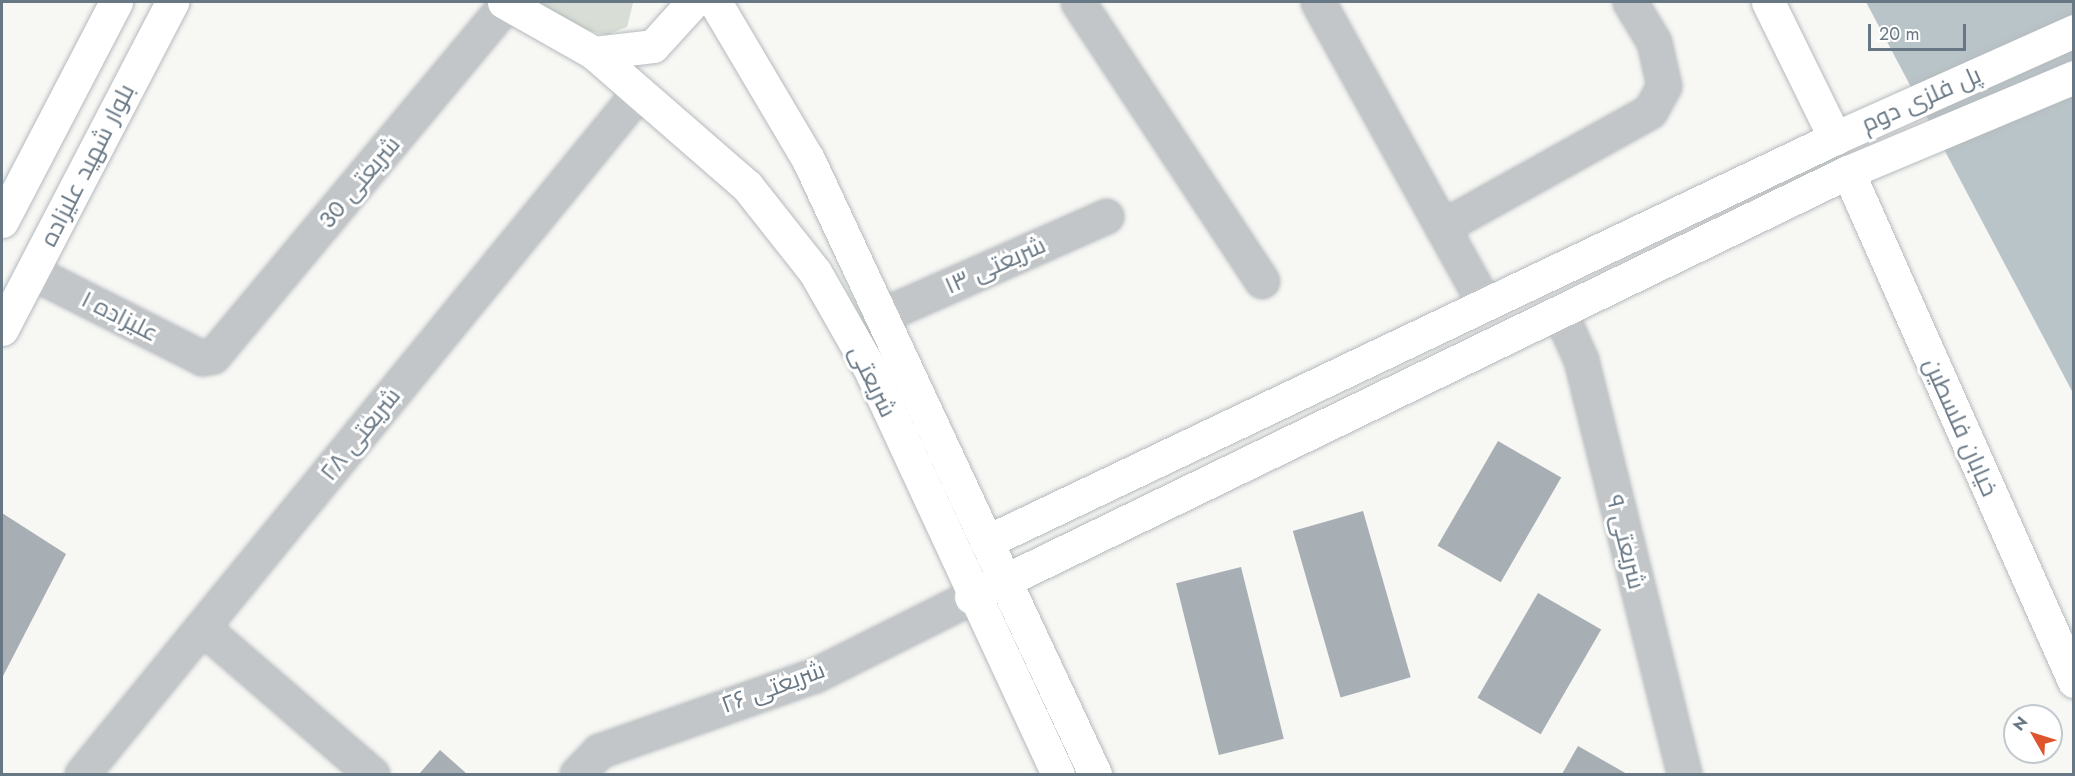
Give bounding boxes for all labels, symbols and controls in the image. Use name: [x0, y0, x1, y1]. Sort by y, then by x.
scale bar: [1871, 12, 1968, 50]
text: 20 m: [1879, 21, 1919, 47]
street label: پل فلزی دوم: [1857, 60, 1985, 138]
street label: بلوار شهید علیزاده: [34, 79, 140, 251]
street label: شریعتی 30: [312, 130, 406, 234]
street label: شریعتی ۱۳: [940, 230, 1050, 300]
street label: علیزاده ۱: [77, 284, 163, 348]
street label: شریعتی: [843, 340, 903, 422]
street label: خیابان فلسطین: [1918, 353, 2004, 501]
street label: شریعتی ۲۸: [314, 382, 406, 486]
street label: شریعتی ۹: [1600, 492, 1652, 592]
street label: شریعتی ۲۶: [717, 655, 829, 719]
north arrow: [2003, 704, 2063, 764]
text: N: [2007, 711, 2033, 736]

